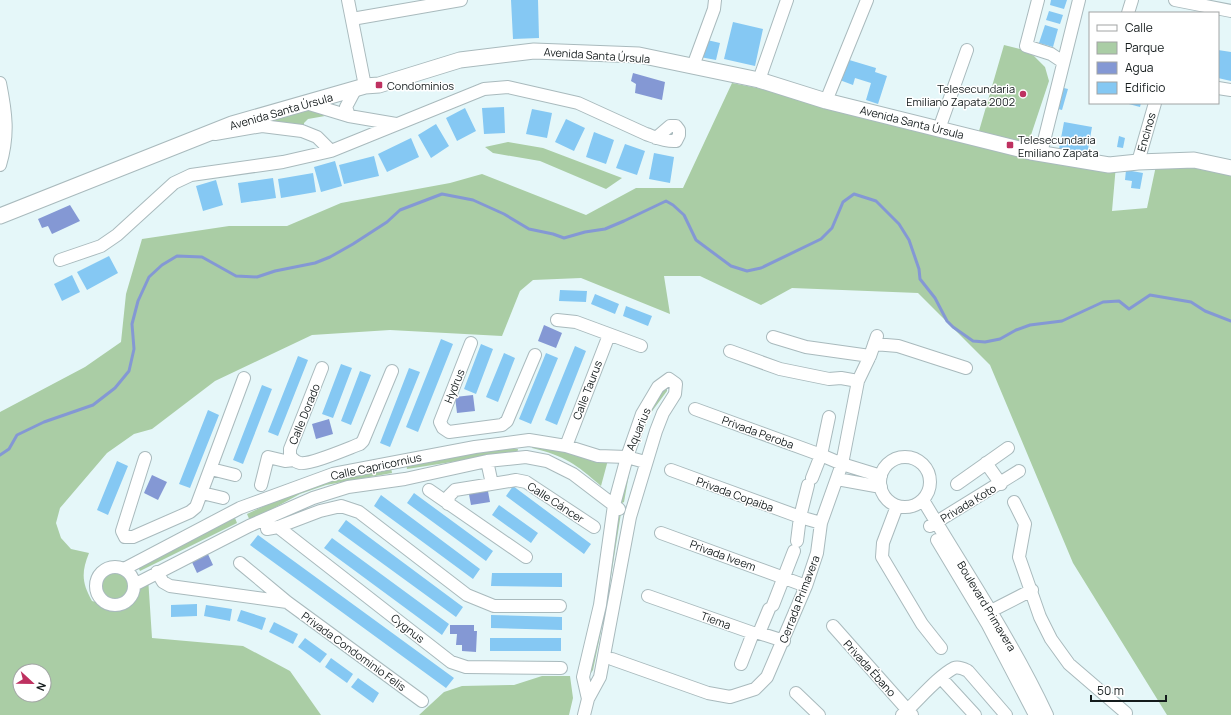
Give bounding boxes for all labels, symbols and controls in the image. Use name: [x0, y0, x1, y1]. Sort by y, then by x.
legend: [1089, 12, 1219, 104]
text: Calle: [1125, 19, 1153, 36]
text: Parque: [1125, 39, 1164, 56]
street label: Avenida Santa Úrsula: [543, 44, 651, 66]
text: Agua: [1125, 59, 1154, 76]
place label: Condominios: [387, 78, 454, 93]
text: Edificio: [1125, 79, 1165, 96]
marker: Condominios: [374, 80, 384, 90]
place label: Telesecundaria Emiliano Zapata 2002: [906, 81, 1015, 109]
street label: Avenida Santa Úrsula: [228, 89, 334, 133]
marker: Telesecundaria Emiliano Zapata 2002: [1018, 89, 1028, 99]
street label: Avenida Santa Úrsula: [858, 102, 966, 142]
street label: Encinos: [1133, 110, 1159, 153]
place label: Telesecundaria Emiliano Zapata: [1018, 132, 1099, 160]
marker: Telesecundaria Emiliano Zapata: [1005, 140, 1015, 150]
street label: Calle Taurus: [569, 358, 605, 422]
street label: Hydrus: [440, 366, 468, 405]
street label: Calle Dorado: [285, 381, 323, 447]
street label: Aquarius: [622, 405, 654, 453]
street label: Privada Peroba: [720, 412, 796, 452]
street label: Calle Capricornius: [329, 449, 423, 483]
street label: Privada Copaiba: [694, 473, 776, 515]
street label: Calle Cáncer: [525, 478, 587, 526]
street label: Privada Koto: [937, 480, 999, 526]
street label: Privada Iveem: [688, 536, 758, 574]
street label: Cerrada Primavera: [775, 553, 823, 645]
street label: Boulevard Primavera: [954, 558, 1020, 654]
street label: Privada Condominio Felis: [299, 608, 409, 694]
street label: Tiema: [699, 608, 733, 632]
street label: Cygnus: [388, 610, 428, 646]
street label: Privada Ébano: [841, 636, 900, 700]
north arrow: [12, 663, 52, 703]
scale bar: [1091, 677, 1166, 703]
text: N: [33, 680, 50, 693]
text: 50 m: [1097, 682, 1124, 699]

